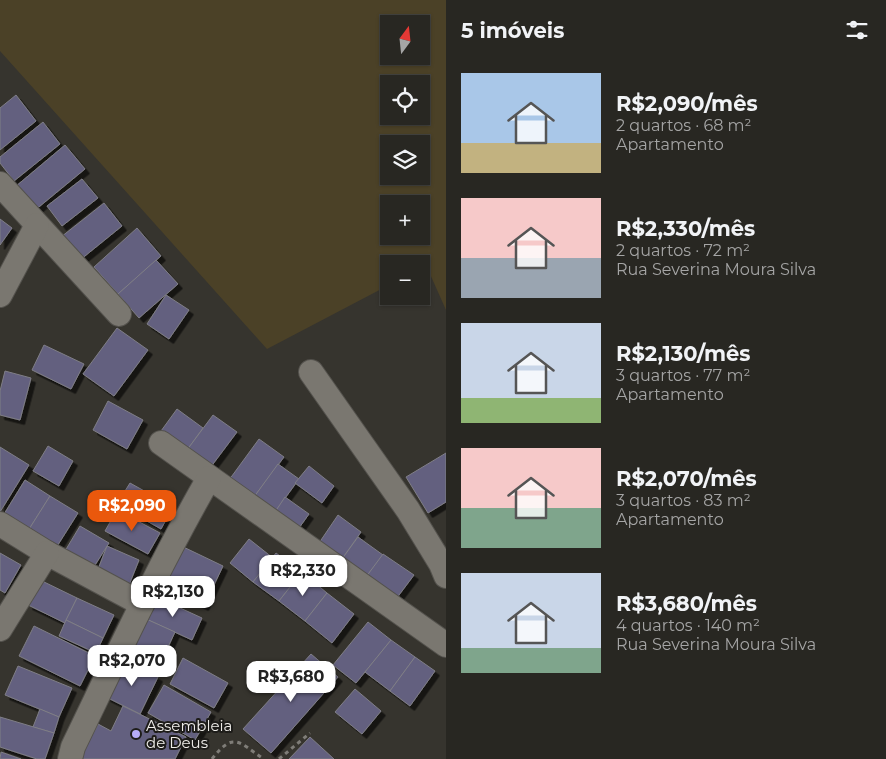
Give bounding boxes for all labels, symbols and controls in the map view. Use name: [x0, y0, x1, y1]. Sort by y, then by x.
north arrow: [380, 15, 430, 65]
map controls: [380, 15, 430, 305]
icon: filters: [843, 16, 871, 44]
text: 5 imóveis: [461, 18, 564, 43]
button: locate: [380, 75, 430, 125]
text: R$2,090/mês: [616, 91, 758, 116]
icon: home: [501, 93, 561, 153]
text: 2 quartos · 68 m²: [616, 116, 751, 135]
button: layers: [380, 135, 430, 185]
text: Apartamento: [616, 135, 724, 154]
button: +: [380, 195, 430, 245]
text: R$2,330/mês: [616, 216, 755, 241]
icon: home: [501, 218, 561, 278]
text: 2 quartos · 72 m²: [616, 241, 750, 260]
button: −: [380, 255, 430, 305]
text: Rua Severina Moura Silva: [616, 260, 816, 279]
text: R$2,130/mês: [616, 341, 751, 366]
icon: home: [501, 343, 561, 403]
text: 3 quartos · 77 m²: [616, 366, 750, 385]
text: Apartamento: [616, 385, 724, 404]
text: R$2,070/mês: [616, 466, 757, 491]
icon: home: [501, 468, 561, 528]
pin: R$2,090: [86, 490, 178, 532]
text: 3 quartos · 83 m²: [616, 491, 751, 510]
text: R$2,090: [98, 496, 166, 515]
text: Apartamento: [616, 510, 724, 529]
pin: R$2,330: [257, 554, 349, 597]
text: R$2,330: [270, 561, 336, 580]
pin: R$2,130: [127, 576, 219, 618]
text: R$2,130: [142, 582, 204, 601]
text: R$3,680/mês: [616, 591, 757, 616]
icon: home: [501, 593, 561, 653]
text: 4 quartos · 140 m²: [616, 616, 760, 635]
text: Rua Severina Moura Silva: [616, 635, 816, 654]
pin: R$2,070: [86, 644, 178, 687]
text: R$2,070: [99, 651, 165, 670]
pin: R$3,680: [245, 660, 337, 703]
text: R$3,680: [258, 667, 324, 686]
place label: Assembleia de Deus: [146, 716, 232, 752]
marker: Assembleia de Deus: [130, 728, 142, 740]

